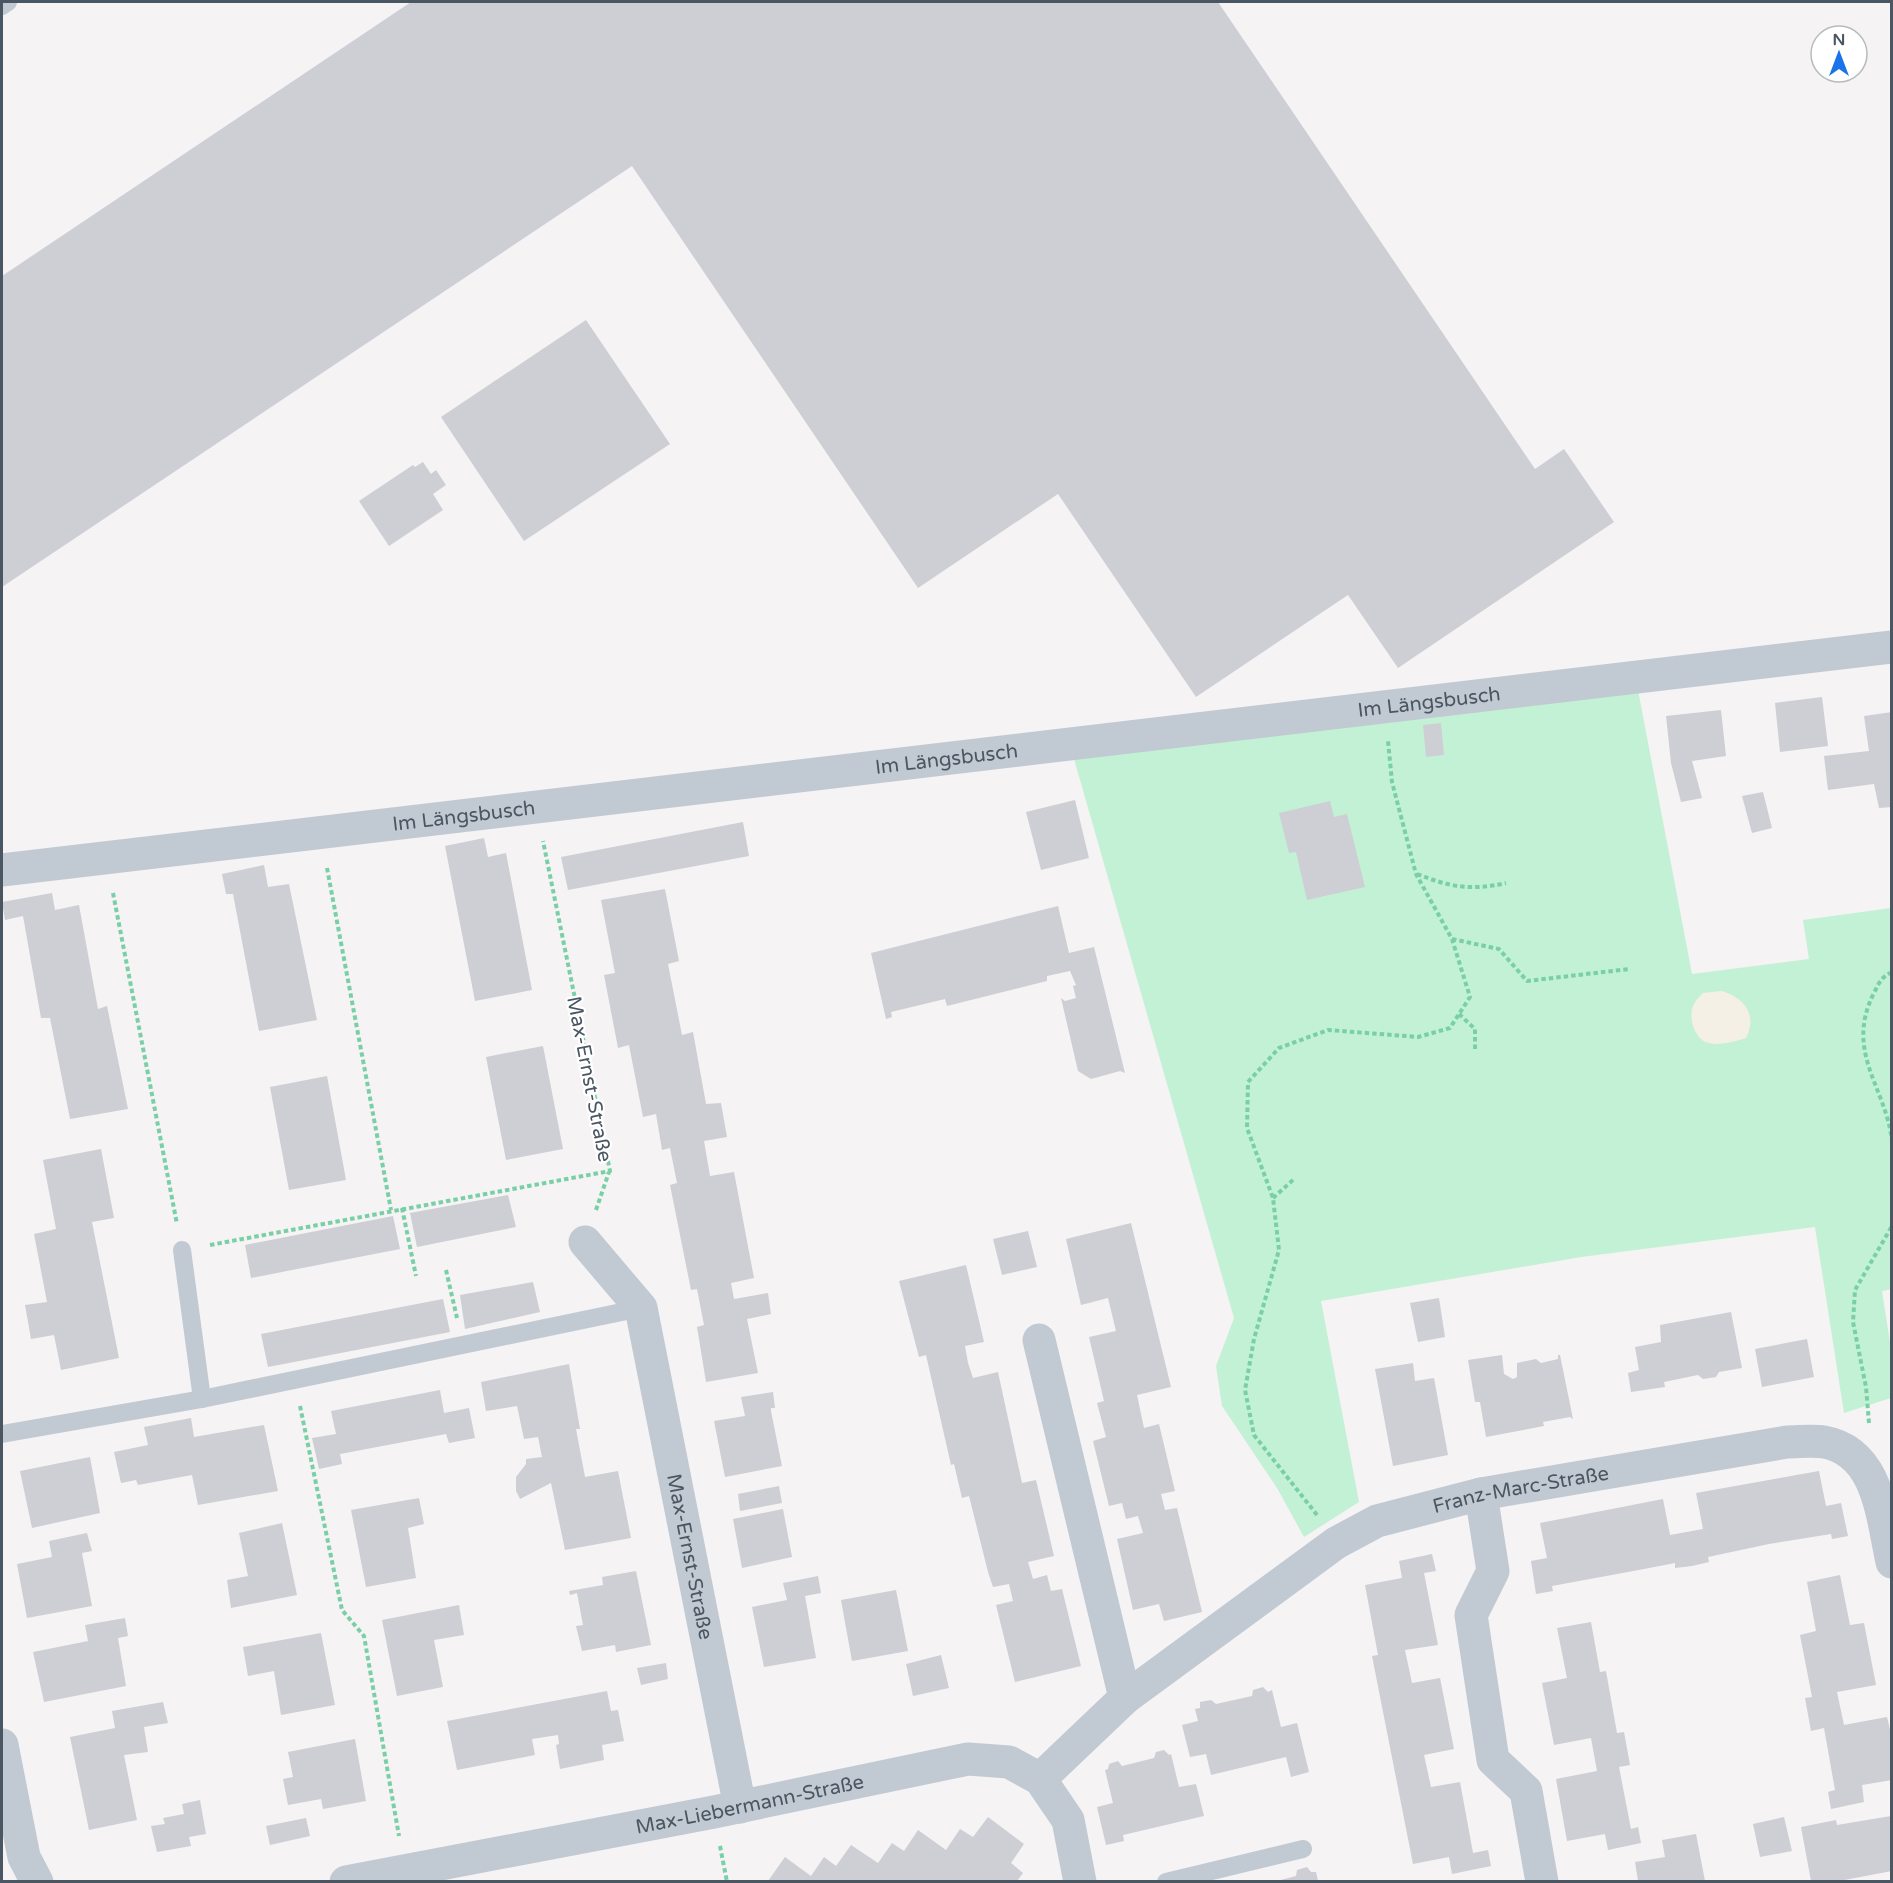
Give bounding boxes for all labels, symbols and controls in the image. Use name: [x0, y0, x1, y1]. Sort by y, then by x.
north arrow: [1809, 24, 1869, 84]
text: N: [1833, 30, 1845, 50]
street label: Im Längsbusch: [1357, 682, 1502, 723]
street label: Im Längsbusch: [874, 739, 1019, 780]
street label: Im Längsbusch: [391, 796, 537, 837]
street label: Max-Ernst-Straße: [561, 994, 617, 1164]
street label: Franz-Marc-Straße: [1430, 1461, 1611, 1519]
street label: Max-Ernst-Straße: [661, 1472, 718, 1642]
street label: Max-Liebermann-Straße: [634, 1770, 866, 1840]

